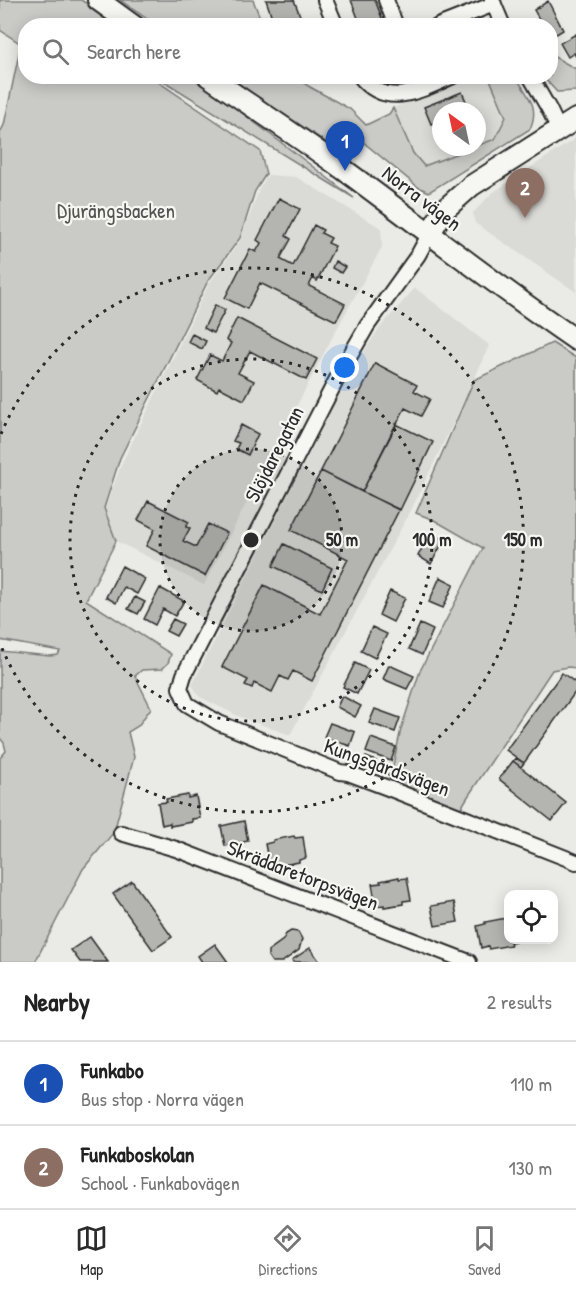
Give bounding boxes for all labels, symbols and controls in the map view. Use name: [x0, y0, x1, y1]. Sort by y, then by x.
search box: [18, 18, 558, 84]
icon: search: [39, 35, 72, 68]
text: Search here: [87, 36, 181, 66]
north arrow: [432, 102, 486, 156]
pin: 1: [326, 122, 364, 171]
street label: Norra vägen: [376, 159, 468, 237]
pin: 2: [506, 168, 544, 218]
park label: Djurängsbacken: [57, 196, 175, 225]
your location: [330, 353, 359, 382]
street label: Slöjdaregatan: [237, 401, 311, 507]
text: 50 m: [326, 527, 358, 552]
text: 100 m: [412, 527, 452, 552]
text: 150 m: [504, 527, 542, 552]
centre of rings: [241, 530, 261, 550]
street label: Kungsgårdsvägen: [320, 731, 454, 803]
street label: Skräddaretorpsvägen: [223, 833, 383, 917]
map controls: [504, 890, 558, 944]
button: locate: [504, 890, 558, 944]
text: Nearby: [24, 984, 90, 1019]
text: 2 results: [487, 988, 552, 1015]
text: Funkabo: [81, 1055, 144, 1085]
text: 1: [40, 1070, 47, 1097]
text: 110 m: [510, 1070, 552, 1097]
text: Bus stop · Norra vägen: [81, 1085, 244, 1112]
text: Funkaboskolan: [81, 1139, 195, 1169]
text: 2: [39, 1154, 48, 1181]
text: 130 m: [509, 1154, 552, 1181]
text: School · Funkabovägen: [81, 1169, 240, 1196]
tab: Map: [75, 1222, 108, 1280]
tab: Directions: [259, 1222, 317, 1280]
tab: Saved: [468, 1222, 501, 1280]

